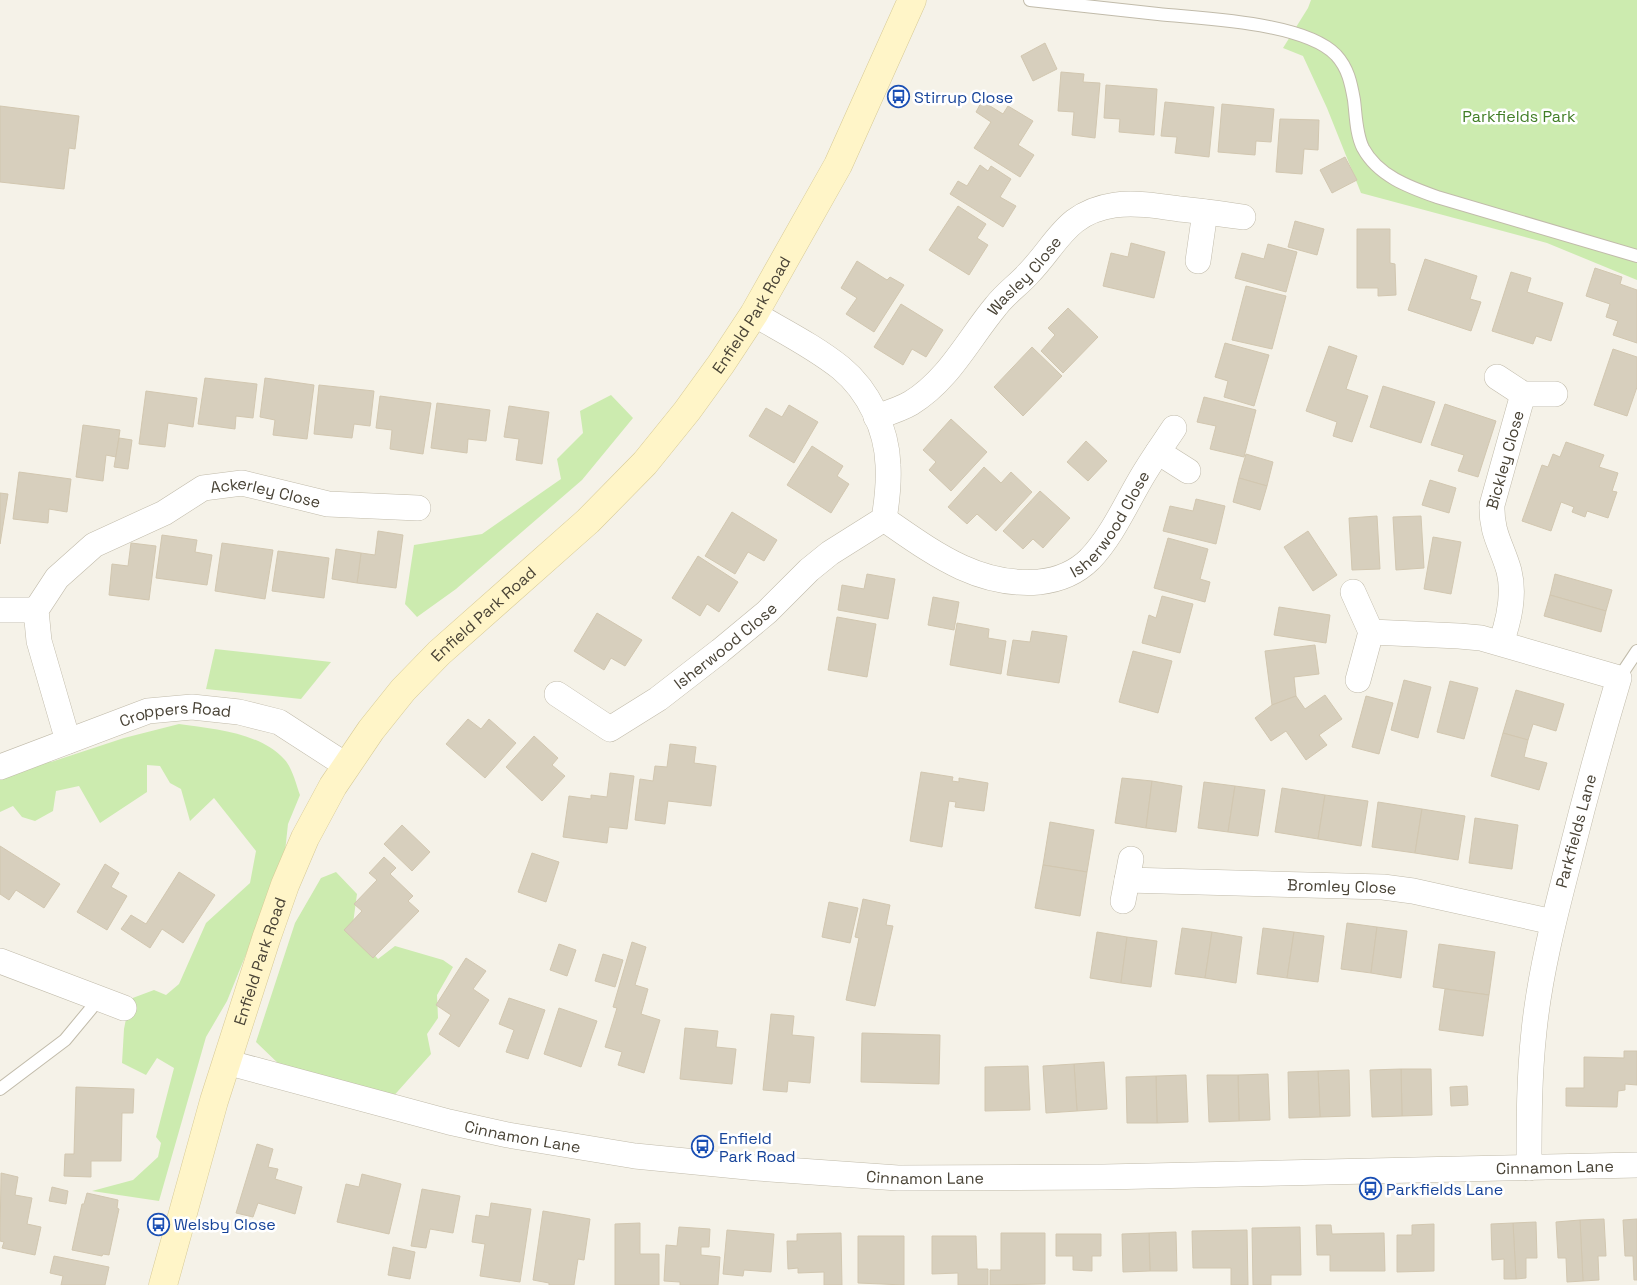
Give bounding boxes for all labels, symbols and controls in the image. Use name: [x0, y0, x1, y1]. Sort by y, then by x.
bus stop icon: Stirrup Close: [886, 85, 910, 109]
place label: Stirrup Close: [914, 87, 1013, 108]
park label: Parkfields Park: [1462, 106, 1576, 127]
street label: Wasley Close: [982, 232, 1066, 320]
street label: Enfield Park Road: [707, 252, 795, 378]
street label: Bickley Close: [1481, 408, 1528, 512]
street label: Isherwood Close: [1066, 467, 1154, 582]
street label: Ackerley Close: [209, 472, 323, 512]
street label: Enfield Park Road: [426, 562, 540, 666]
street label: Isherwood Close: [669, 598, 781, 693]
street label: Croppers Road: [116, 697, 232, 731]
street label: Parkfields Lane: [1551, 772, 1601, 890]
street label: Bromley Close: [1287, 874, 1398, 899]
street label: Enfield Park Road: [229, 894, 290, 1028]
street label: Cinnamon Lane: [462, 1115, 582, 1157]
place label: Enfield Park Road: [719, 1128, 796, 1167]
bus stop icon: Enfield Park Road: [691, 1135, 715, 1159]
street label: Cinnamon Lane: [1496, 1155, 1614, 1179]
street label: Cinnamon Lane: [865, 1165, 984, 1189]
bus stop icon: Parkfields Lane: [1358, 1177, 1382, 1201]
place label: Parkfields Lane: [1386, 1179, 1503, 1200]
bus stop icon: Welsby Close: [146, 1212, 170, 1236]
place label: Welsby Close: [174, 1214, 276, 1235]

